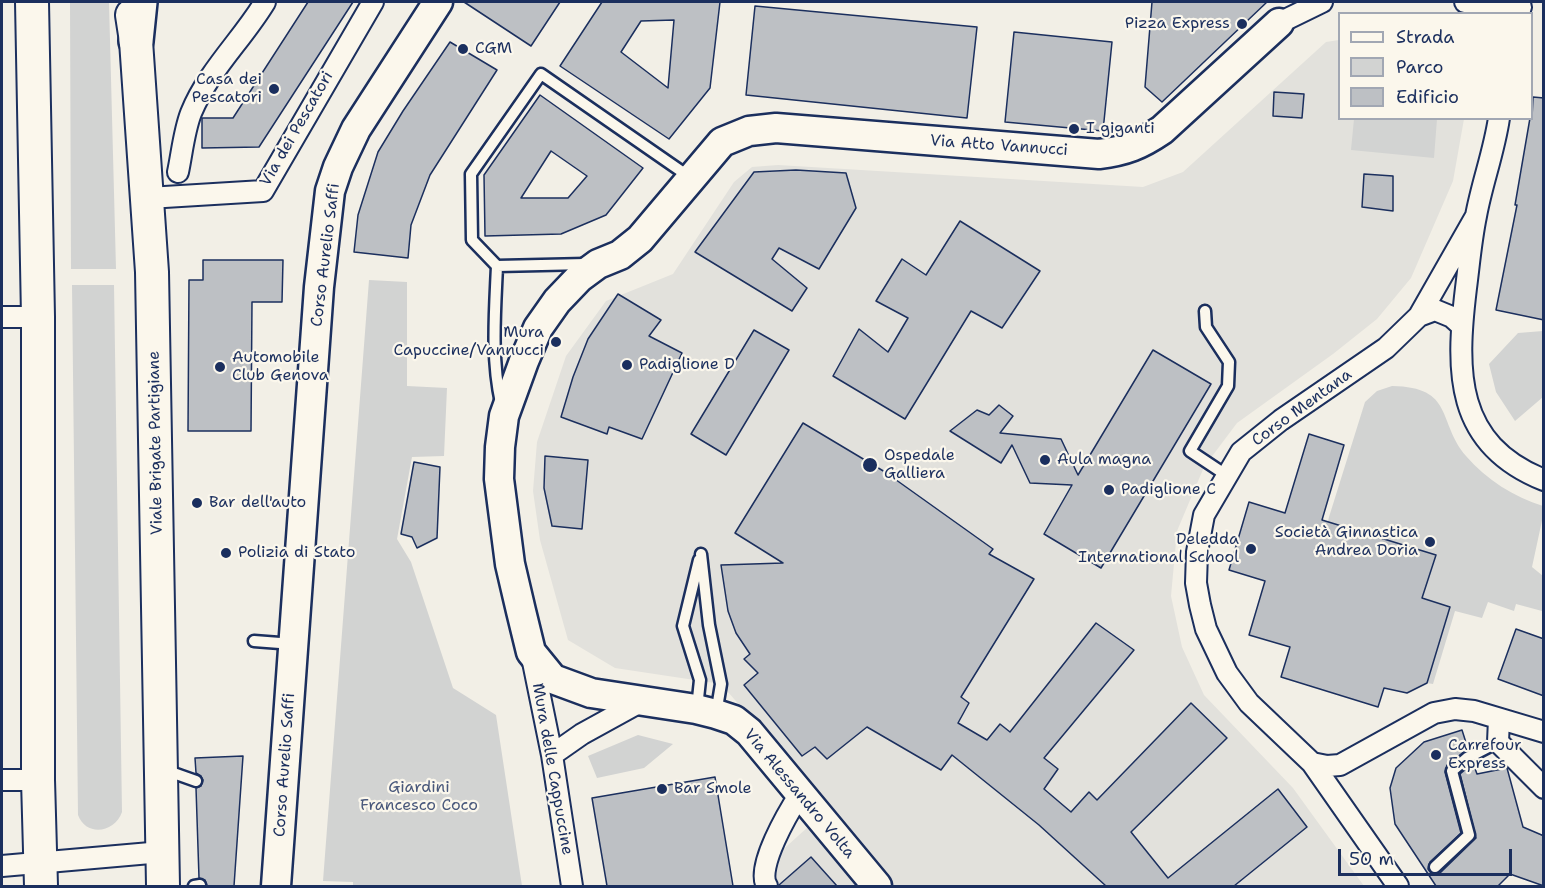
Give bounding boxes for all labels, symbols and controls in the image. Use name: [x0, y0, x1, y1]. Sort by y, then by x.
legend: [1338, 12, 1533, 120]
place label: Pizza Express: [1125, 14, 1230, 34]
marker: Pizza Express: [1235, 17, 1249, 31]
text: Strada: [1396, 25, 1455, 49]
place label: CGM: [475, 39, 512, 59]
marker: CGM: [456, 42, 470, 56]
text: Parco: [1396, 55, 1444, 79]
street label: Via dei Pescatori: [256, 68, 338, 190]
place label: Casa dei Pescatori: [192, 70, 262, 108]
marker: Casa dei Pescatori: [267, 82, 281, 96]
text: Edificio: [1396, 85, 1459, 109]
place label: I giganti: [1086, 119, 1155, 139]
marker: I giganti: [1067, 122, 1081, 136]
street label: Via Atto Vannucci: [929, 132, 1069, 160]
street label: Corso Aurelio Saffi: [308, 182, 344, 328]
place label: Mura Capuccine/Vannucci: [394, 323, 544, 361]
marker: Mura Capuccine/Vannucci: [549, 335, 563, 349]
place label: Automobile Club Genova: [232, 348, 329, 386]
street label: Viale Brigate Partigiane: [145, 351, 167, 535]
place label: Padiglione D: [639, 355, 735, 375]
marker: Padiglione D: [620, 358, 634, 372]
marker: Automobile Club Genova: [213, 360, 227, 374]
street label: Corso Mentana: [1248, 365, 1356, 451]
place label: Ospedale Galliera: [884, 446, 955, 484]
place label: Aula magna: [1057, 450, 1151, 470]
marker: Aula magna: [1038, 453, 1052, 467]
marker: Ospedale Galliera: [861, 456, 879, 474]
place label: Padiglione C: [1121, 480, 1216, 500]
marker: Padiglione C: [1102, 483, 1116, 497]
place label: Bar dell'auto: [209, 493, 306, 513]
marker: Bar dell'auto: [190, 496, 204, 510]
place label: Società Ginnastica Andrea Doria: [1275, 523, 1418, 561]
place label: Deledda International School: [1078, 530, 1239, 568]
marker: Società Ginnastica Andrea Doria: [1423, 535, 1437, 549]
marker: Deledda International School: [1244, 542, 1258, 556]
place label: Polizia di Stato: [238, 543, 355, 563]
marker: Polizia di Stato: [219, 546, 233, 560]
street label: Mura delle Cappuccine: [527, 682, 577, 856]
street label: Corso Aurelio Saffi: [270, 692, 300, 838]
street label: Via Alessandro Volta: [739, 725, 859, 863]
place label: Carrefour Express: [1448, 736, 1522, 774]
marker: Carrefour Express: [1429, 748, 1443, 762]
park label: Giardini Francesco Coco: [360, 778, 478, 816]
place label: Bar Smole: [674, 779, 752, 799]
marker: Bar Smole: [655, 782, 669, 796]
scale bar: [1341, 837, 1515, 875]
text: 50 m: [1349, 847, 1394, 871]

